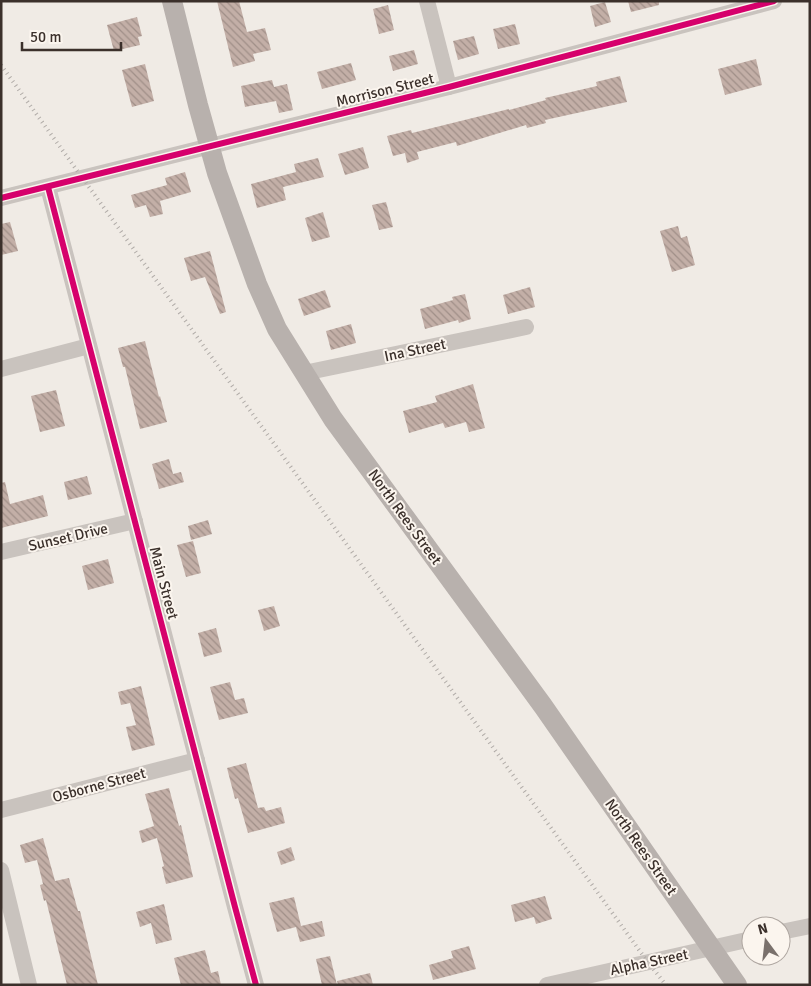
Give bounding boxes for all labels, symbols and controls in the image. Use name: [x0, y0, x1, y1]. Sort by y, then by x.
scale bar: [22, 20, 121, 52]
text: 50 m: [30, 28, 61, 46]
street label: Morrison Street: [334, 69, 436, 111]
street label: Ina Street: [383, 335, 447, 365]
street label: North Rees Street: [364, 466, 446, 568]
street label: Sunset Drive: [27, 519, 109, 555]
street label: Main Street: [146, 545, 182, 621]
street label: Osborne Street: [50, 764, 148, 806]
street label: North Rees Street: [601, 795, 681, 899]
north arrow: [741, 916, 791, 966]
text: N: [756, 919, 770, 938]
street label: Alpha Street: [608, 945, 690, 979]

